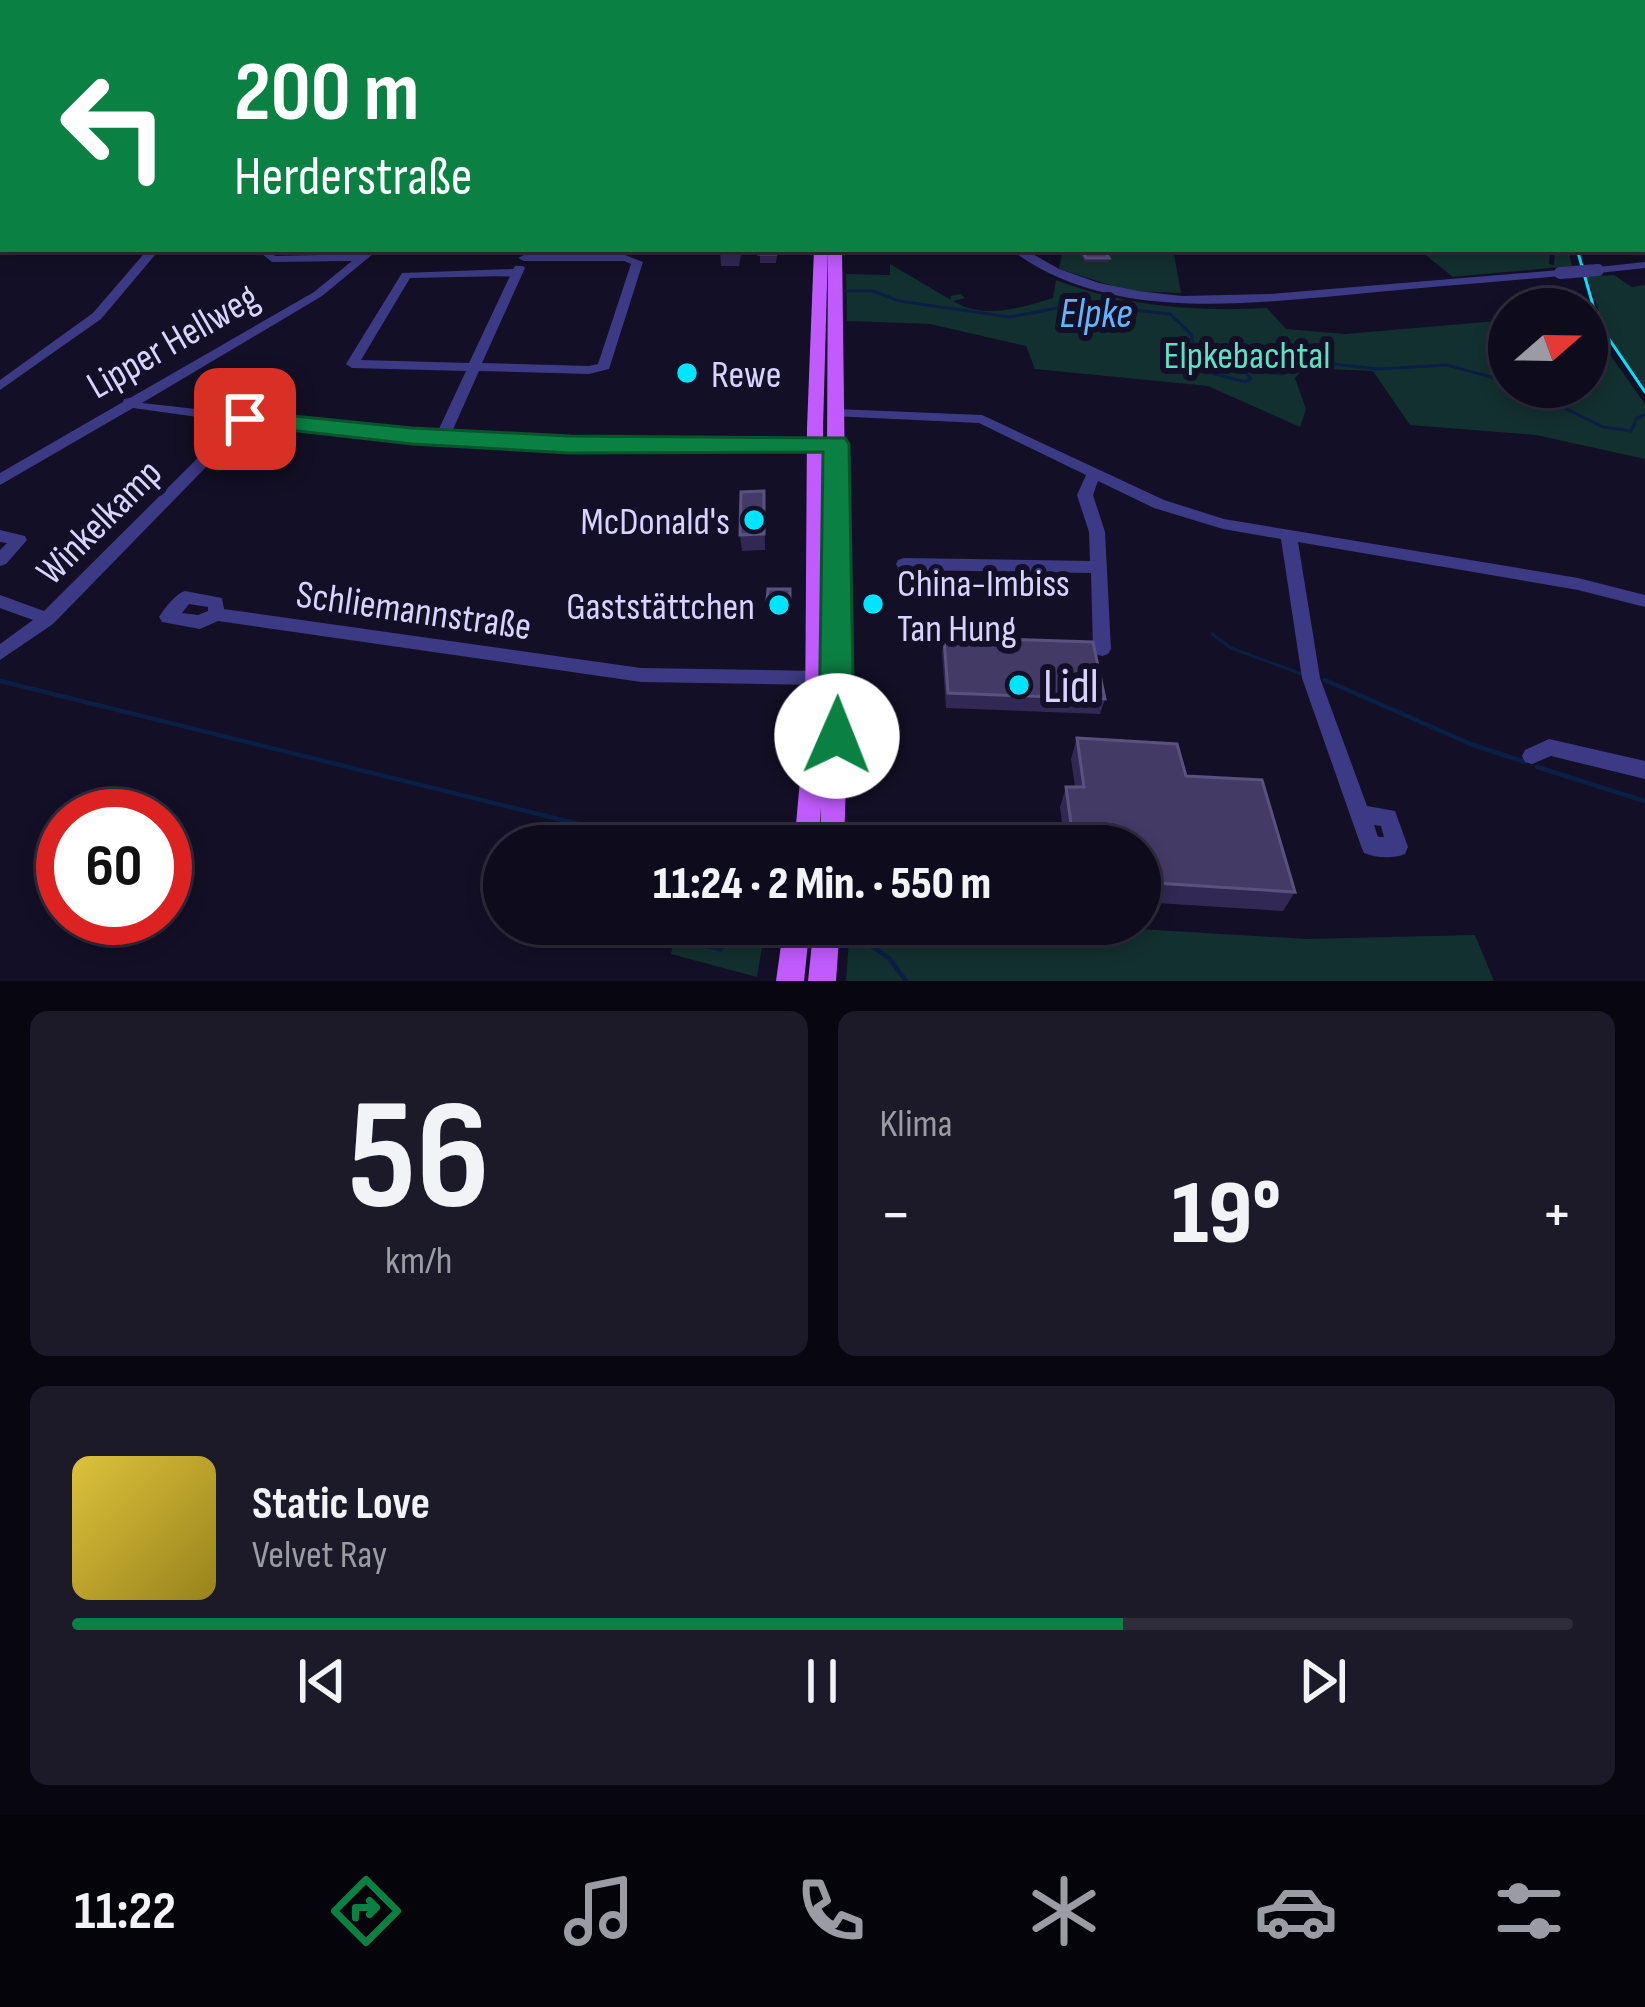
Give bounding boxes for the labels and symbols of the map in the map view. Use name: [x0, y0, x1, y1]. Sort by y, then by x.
street label: Lipper Hellweg: [79, 274, 267, 410]
north arrow: [1488, 288, 1608, 408]
water label: Elpke: [1060, 289, 1132, 340]
park label: Elpkebachtal: [1163, 333, 1331, 380]
place label: Rewe: [711, 352, 782, 399]
marker: Rewe: [674, 360, 700, 386]
pin: [194, 368, 296, 470]
street label: Winkelkamp: [27, 450, 172, 595]
place label: McDonald's: [581, 499, 730, 546]
marker: McDonald's: [741, 507, 767, 533]
place label: China-Imbiss Tan Hung: [897, 561, 1070, 653]
street label: Schliemannstraße: [293, 572, 534, 651]
place label: Gaststättchen: [566, 584, 755, 631]
marker: China-Imbiss Tan Hung: [860, 591, 886, 617]
marker: Gaststättchen: [766, 592, 792, 618]
place label: Lidl: [1043, 659, 1099, 716]
marker: Lidl: [1006, 672, 1032, 698]
position arrow: [774, 673, 900, 799]
speed limit sign: 60: [36, 789, 192, 945]

